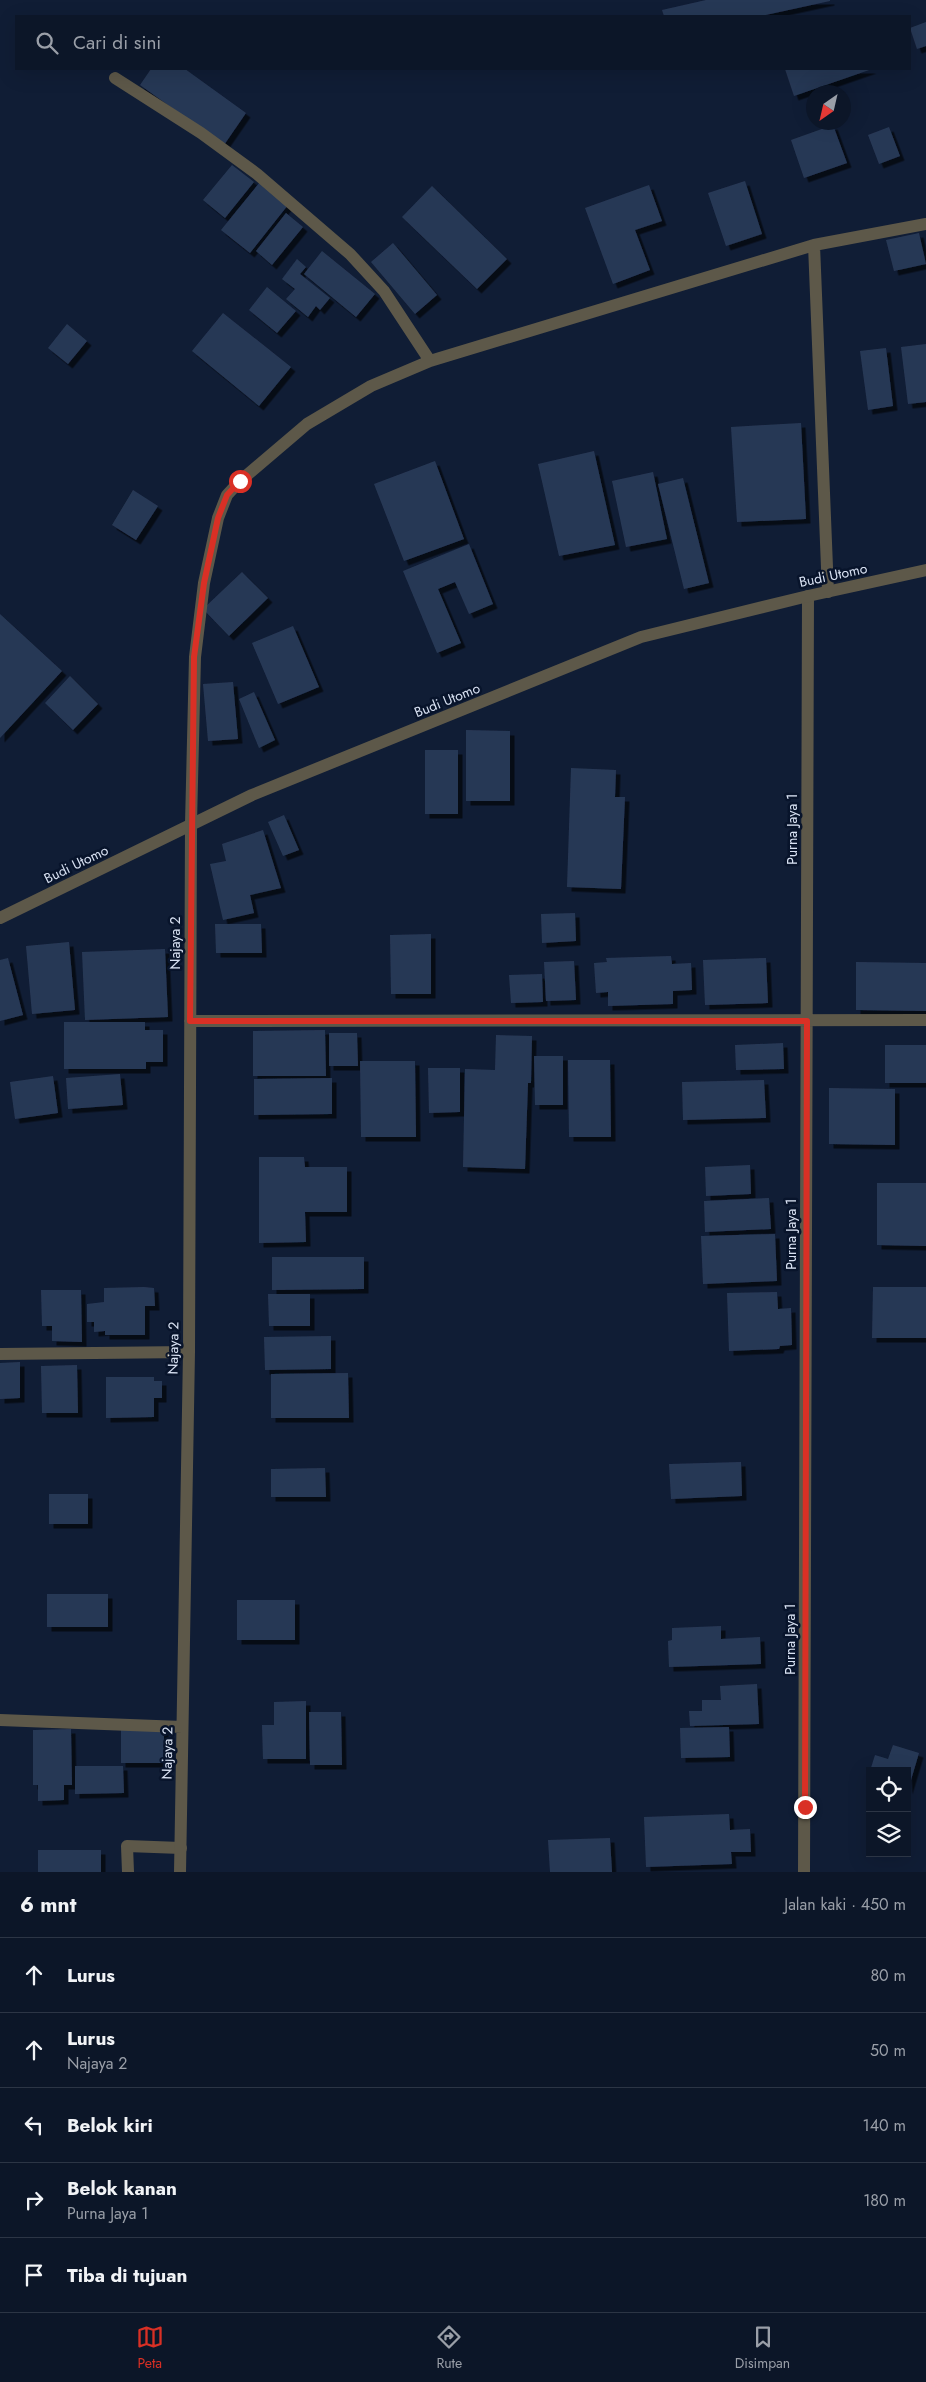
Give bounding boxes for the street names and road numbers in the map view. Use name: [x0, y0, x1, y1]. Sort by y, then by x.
street label: Budi Utomo: [797, 558, 869, 592]
street label: Budi Utomo: [411, 678, 483, 722]
street label: Purna Jaya 1: [782, 793, 802, 865]
street label: Budi Utomo: [40, 840, 112, 888]
street label: Najaya 2: [165, 917, 185, 969]
street label: Purna Jaya 1: [781, 1198, 801, 1270]
street label: Najaya 2: [163, 1321, 183, 1375]
street label: Purna Jaya 1: [780, 1603, 800, 1675]
street label: Najaya 2: [157, 1726, 177, 1780]

